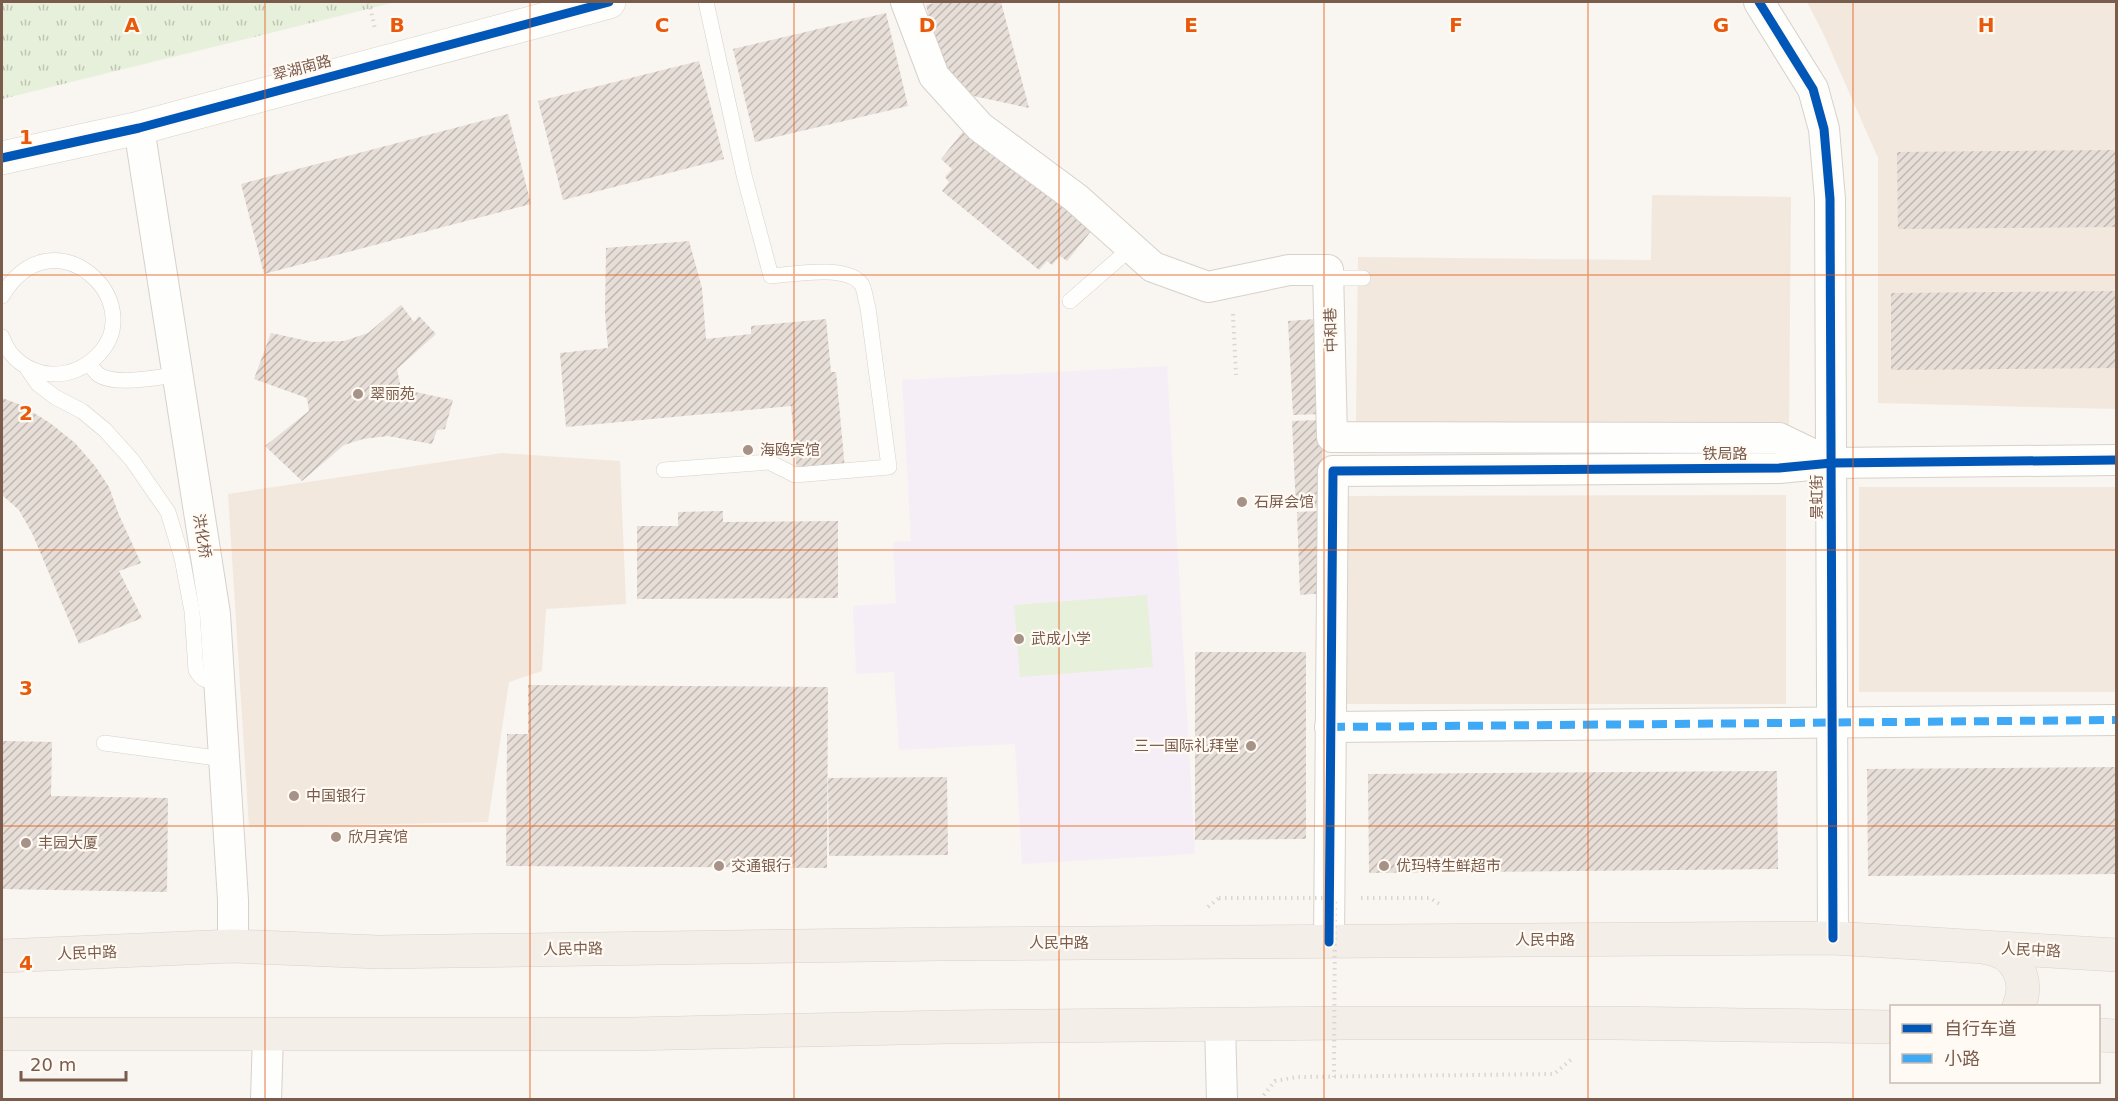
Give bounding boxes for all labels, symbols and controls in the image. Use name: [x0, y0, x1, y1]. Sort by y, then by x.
text: A: [124, 13, 140, 37]
text: B: [389, 13, 405, 37]
text: C: [655, 13, 669, 37]
text: D: [919, 13, 935, 37]
text: E: [1184, 13, 1198, 37]
text: F: [1449, 13, 1463, 37]
text: G: [1713, 13, 1729, 37]
text: H: [1978, 13, 1994, 37]
street label: 翠湖南路: [271, 52, 333, 84]
text: 1: [19, 125, 33, 149]
street label: 中和巷: [1321, 307, 1341, 353]
place label: 翠丽苑: [370, 385, 415, 403]
marker: 翠丽苑: [351, 387, 365, 401]
text: 2: [19, 401, 33, 425]
place label: 海鸥宾馆: [760, 441, 820, 459]
marker: 海鸥宾馆: [741, 443, 755, 457]
street label: 铁局路: [1702, 445, 1748, 463]
street label: 景虹街: [1808, 474, 1826, 520]
place label: 石屏会馆: [1254, 493, 1314, 511]
marker: 石屏会馆: [1235, 495, 1249, 509]
street label: 洪化桥: [190, 512, 214, 560]
place label: 武成小学: [1031, 630, 1091, 648]
marker: 武成小学: [1012, 632, 1026, 646]
text: 3: [19, 676, 33, 700]
place label: 三一国际礼拜堂: [1134, 737, 1239, 755]
marker: 三一国际礼拜堂: [1244, 739, 1258, 753]
place label: 中国银行: [306, 787, 366, 805]
marker: 中国银行: [287, 789, 301, 803]
place label: 欣月宾馆: [348, 828, 408, 846]
marker: 欣月宾馆: [329, 830, 343, 844]
place label: 丰园大厦: [38, 834, 98, 852]
marker: 丰园大厦: [19, 836, 33, 850]
place label: 交通银行: [731, 857, 791, 875]
place label: 优玛特生鲜超市: [1396, 857, 1501, 875]
marker: 交通银行: [712, 859, 726, 873]
marker: 优玛特生鲜超市: [1377, 859, 1391, 873]
street label: 人民中路: [1515, 931, 1575, 949]
street label: 人民中路: [1029, 934, 1089, 952]
street label: 人民中路: [543, 939, 603, 959]
street label: 人民中路: [2001, 939, 2061, 961]
street label: 人民中路: [57, 943, 117, 963]
text: 4: [19, 951, 33, 975]
legend: [1890, 1005, 2100, 1083]
text: 自行车道: [1944, 1018, 2016, 1039]
scale bar: [21, 1044, 126, 1082]
text: 小路: [1944, 1048, 1980, 1069]
text: 20 m: [30, 1054, 76, 1075]

